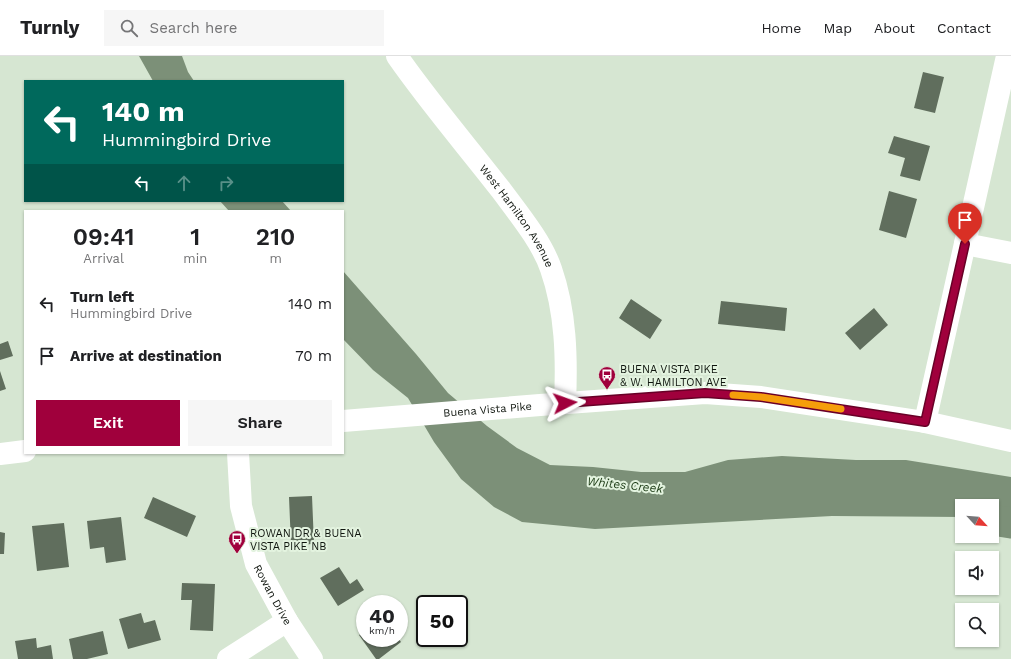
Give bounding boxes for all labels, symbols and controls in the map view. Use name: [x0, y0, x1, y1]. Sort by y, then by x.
search box: [104, 10, 384, 46]
text: Turnly: [20, 16, 80, 39]
icon: search: [118, 17, 140, 39]
text: Search here: [150, 19, 237, 37]
text: Home: [761, 20, 801, 36]
text: Map: [823, 20, 852, 36]
text: About: [874, 20, 915, 36]
text: Contact: [937, 20, 991, 36]
text: 140 m: [102, 95, 185, 128]
icon: left: [36, 96, 88, 148]
text: Hummingbird Drive: [102, 129, 271, 150]
street label: West Hamilton Avenue: [477, 162, 556, 269]
icon: left: [131, 172, 153, 194]
icon: ahead: [173, 172, 195, 194]
icon: right: [215, 172, 237, 194]
pin: [948, 203, 982, 244]
icon: arrive: [954, 209, 976, 231]
text: 09:41: [73, 223, 135, 251]
text: 1: [190, 223, 200, 251]
text: 210: [256, 223, 295, 251]
text: Arrival: [83, 251, 124, 266]
text: min: [183, 251, 207, 266]
text: m: [269, 251, 282, 266]
text: Turn left: [70, 288, 134, 306]
icon: left: [36, 293, 58, 315]
text: 140 m: [288, 295, 332, 313]
text: Hummingbird Drive: [70, 306, 192, 321]
icon: arrive: [36, 345, 58, 367]
text: Arrive at destination: [70, 347, 222, 365]
text: 70 m: [295, 347, 332, 365]
place label: BUENA VISTA PIKE & W. HAMILTON AVE: [620, 363, 727, 389]
bus stop icon: BUENA VISTA PIKE & W. HAMILTON AVE: [597, 365, 617, 390]
position arrow: [544, 382, 586, 424]
street label: Buena Vista Pike: [443, 399, 532, 419]
button: Exit: [36, 400, 180, 446]
button: Share: [188, 400, 332, 446]
water label: Whites Creek: [586, 474, 664, 496]
north arrow: [955, 499, 999, 543]
map controls: [955, 499, 999, 647]
place label: ROWAN DR & BUENA VISTA PIKE NB: [250, 527, 362, 553]
bus stop icon: ROWAN DR & BUENA VISTA PIKE NB: [227, 529, 247, 554]
button: sound: [955, 551, 999, 595]
street label: Rowan Drive: [251, 562, 294, 628]
speed limit sign: 50: [416, 595, 468, 647]
button: search: [955, 603, 999, 647]
text: 40: [369, 604, 395, 628]
text: km/h: [369, 625, 395, 636]

